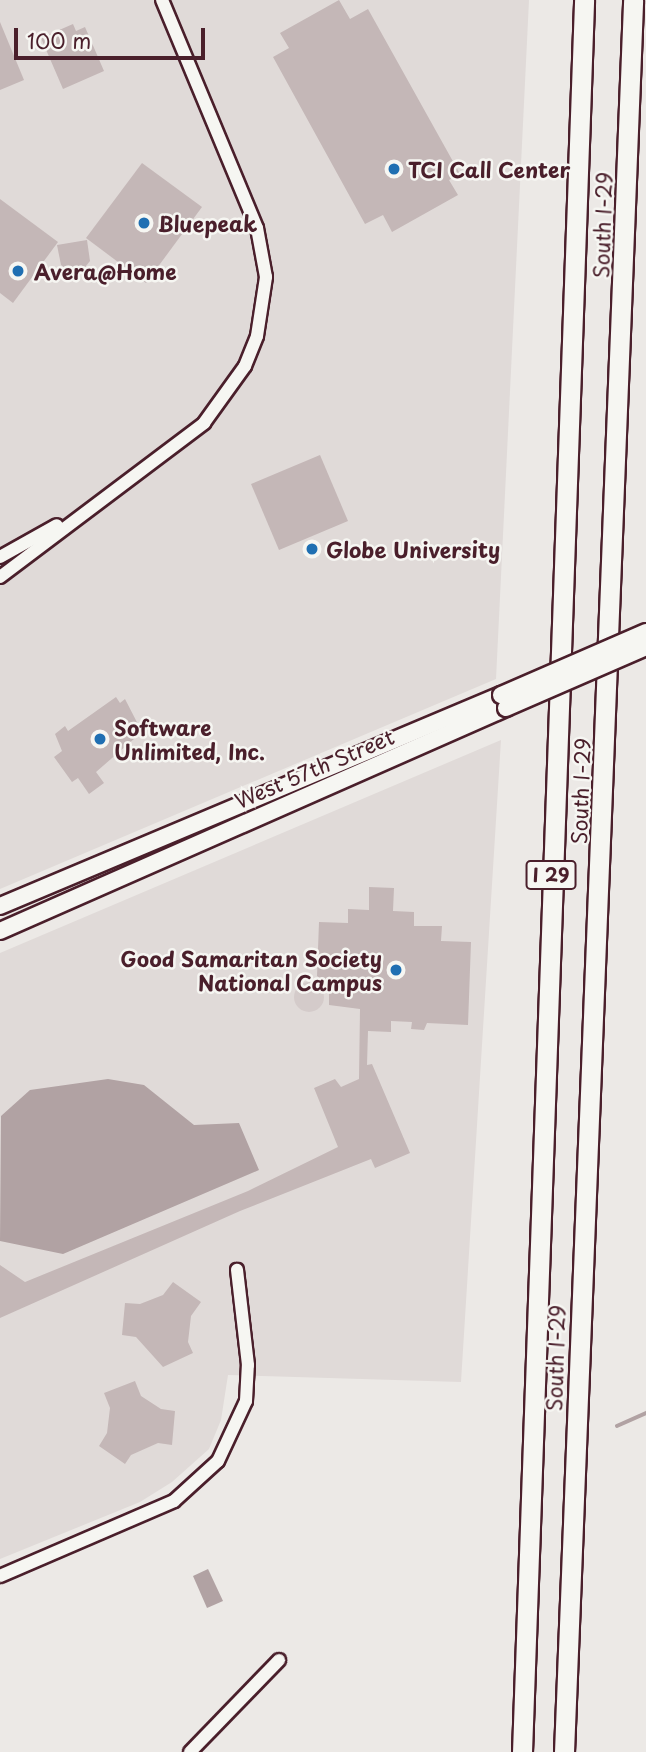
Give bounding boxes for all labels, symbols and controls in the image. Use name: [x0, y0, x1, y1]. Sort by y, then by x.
scale bar: [18, 14, 208, 58]
text: 100 m: [27, 24, 91, 56]
place label: TCI Call Center: [408, 156, 572, 182]
marker: TCI Call Center: [386, 161, 402, 177]
street label: South I-29: [588, 171, 616, 279]
place label: Bluepeak: [158, 210, 257, 236]
marker: Bluepeak: [136, 215, 152, 231]
place label: Avera@Home: [34, 258, 177, 284]
marker: Avera@Home: [8, 261, 28, 281]
place label: Globe University: [326, 536, 499, 562]
marker: Globe University: [304, 541, 320, 557]
place label: Software Unlimited, Inc.: [114, 714, 265, 764]
street label: West 57th Street: [230, 723, 398, 813]
marker: Software Unlimited, Inc.: [92, 731, 108, 747]
street label: South I-29: [566, 737, 594, 845]
road number: I 29: [525, 860, 577, 890]
place label: Good Samaritan Society National Campus: [119, 945, 382, 995]
marker: Good Samaritan Society National Campus: [388, 962, 404, 978]
street label: South I-29: [541, 1304, 569, 1412]

